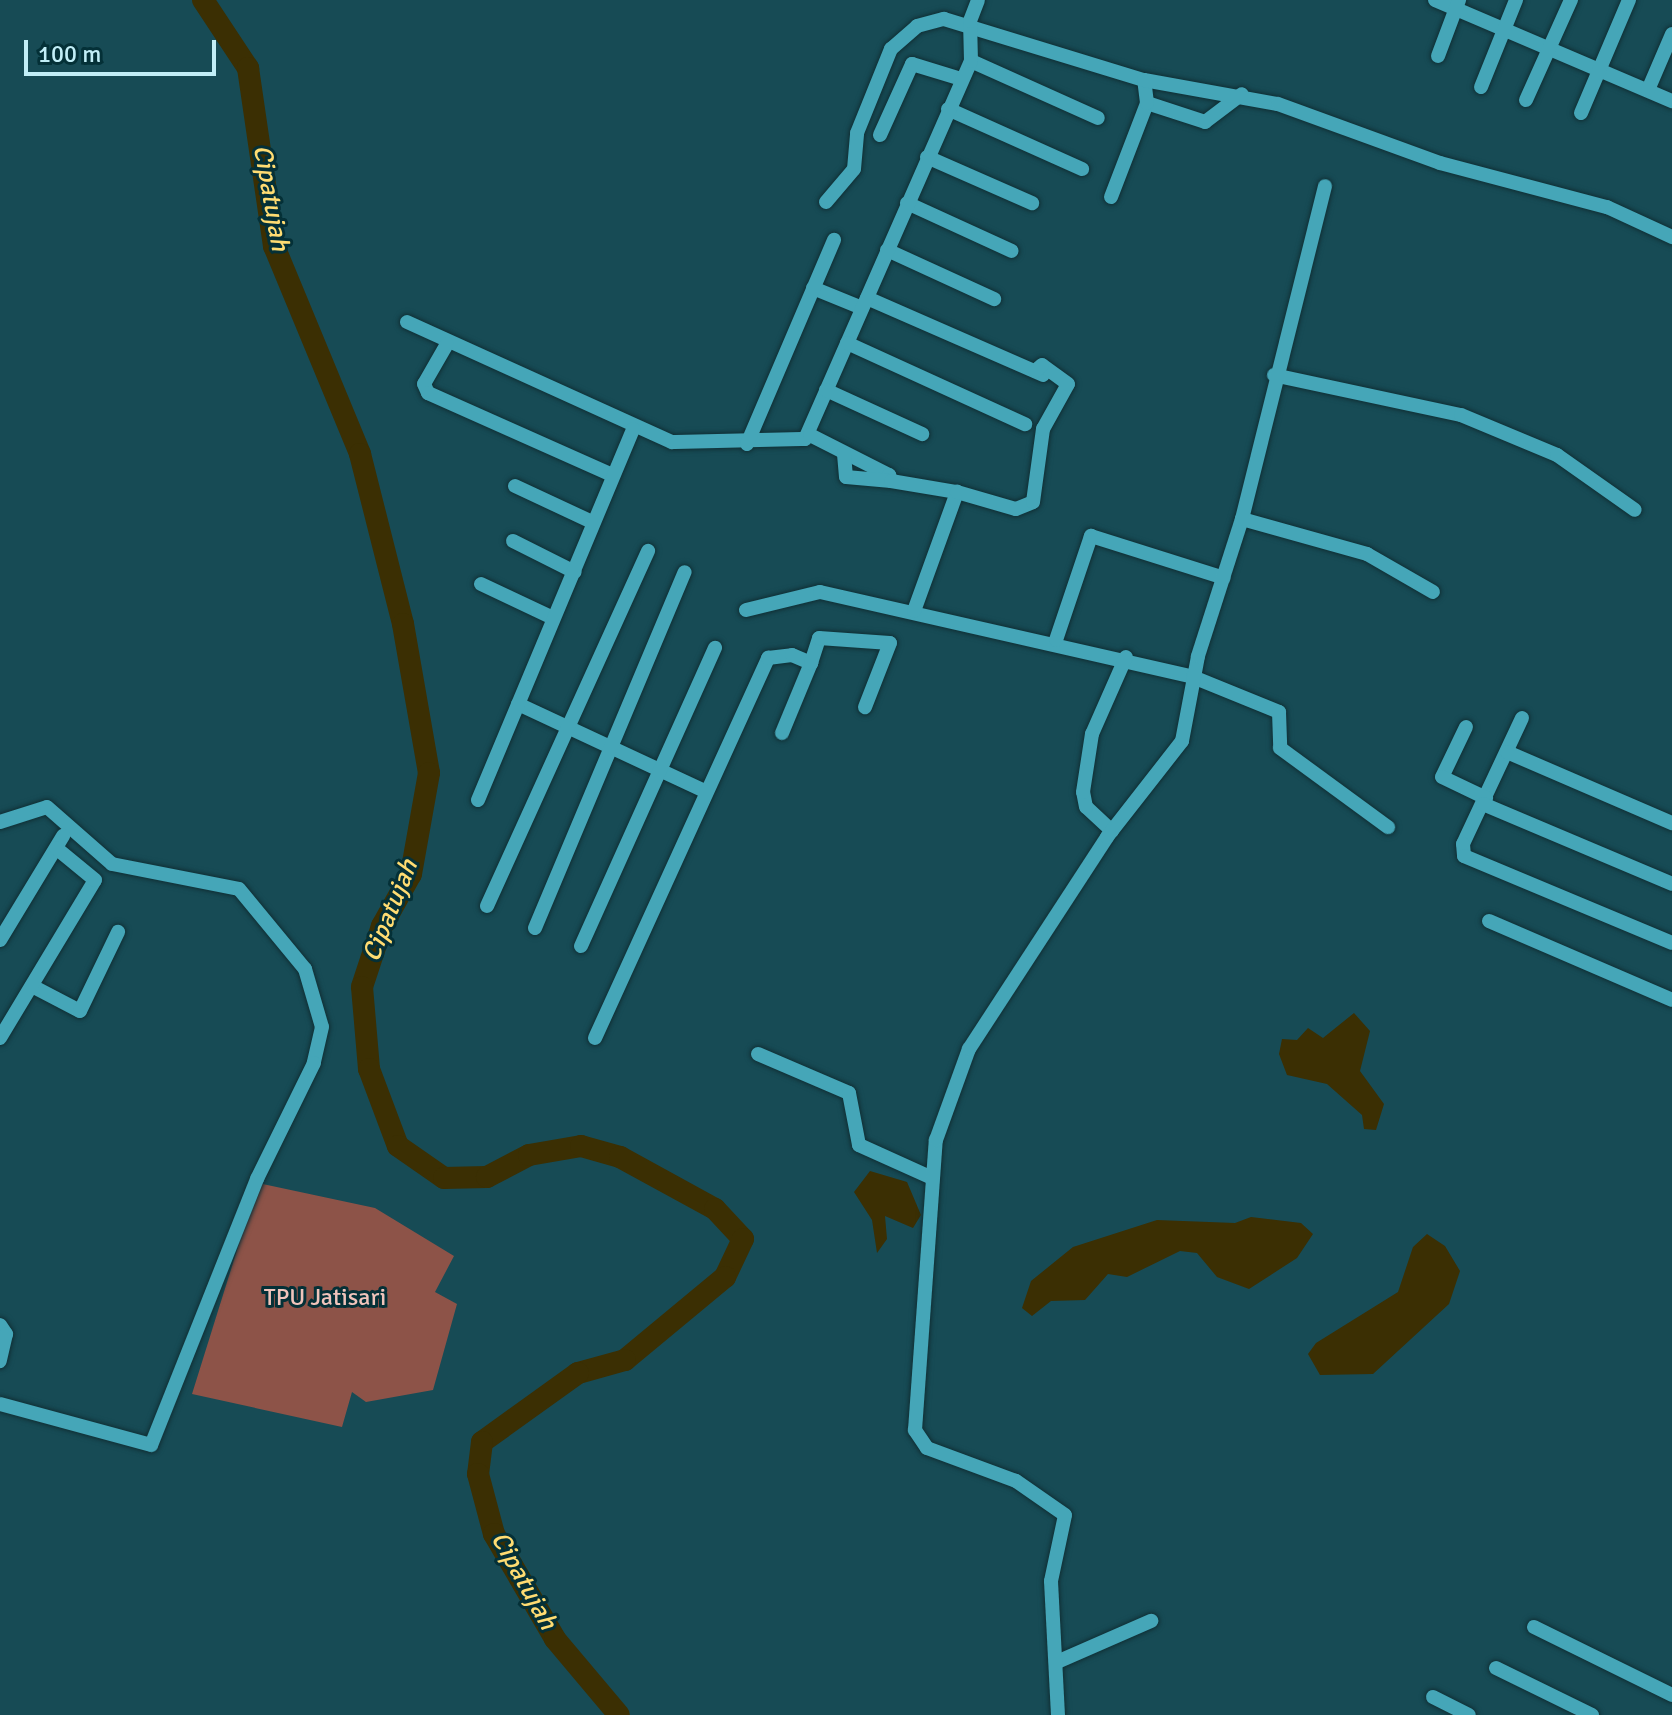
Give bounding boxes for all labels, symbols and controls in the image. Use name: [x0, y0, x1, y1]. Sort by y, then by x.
scale bar: [28, 24, 220, 74]
text: 100 m: [38, 39, 101, 69]
water label: Cipatujah: [245, 142, 295, 254]
water label: Cipatujah: [356, 855, 426, 967]
park label: TPU Jatisari: [264, 1284, 386, 1312]
water label: Cipatujah: [483, 1527, 563, 1635]

